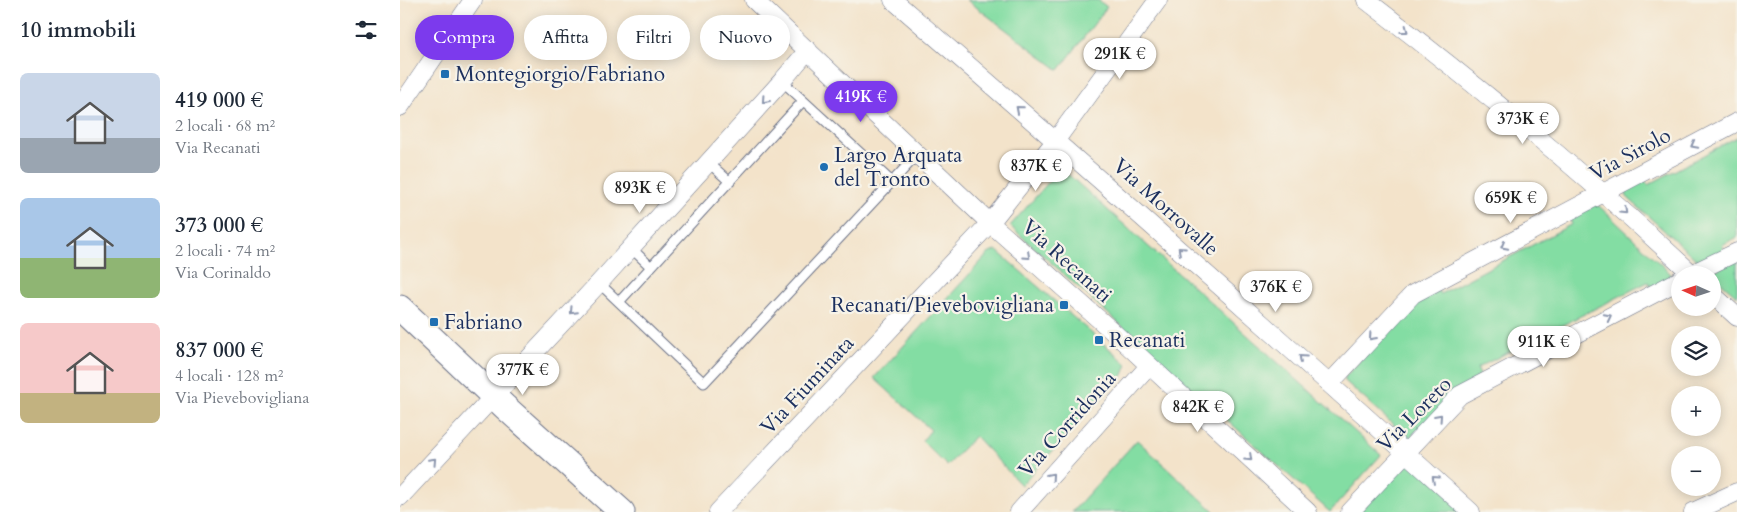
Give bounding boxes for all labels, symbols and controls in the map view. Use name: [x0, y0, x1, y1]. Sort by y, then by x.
chip: Compra: [415, 15, 514, 60]
chip: Affitta: [524, 15, 607, 60]
chip: Filtri: [617, 15, 690, 60]
chip: Nuovo: [700, 15, 790, 60]
text: 10 immobili: [20, 16, 136, 45]
icon: filters: [352, 16, 380, 44]
one-way arrow: [1399, 24, 1408, 32]
pin: 291K €: [1079, 38, 1161, 80]
text: 291K €: [1094, 43, 1146, 65]
place label: Montegiorgio/Fabriano: [455, 60, 665, 89]
marker: Montegiorgio/Fabriano: [439, 68, 451, 80]
pin: 419K €: [820, 80, 902, 123]
text: 419 000 €: [175, 86, 263, 115]
text: 419K €: [835, 86, 887, 108]
icon: home: [60, 93, 120, 153]
one-way arrow: [762, 95, 771, 104]
pin: 373K €: [1482, 102, 1564, 145]
one-way arrow: [1016, 105, 1025, 114]
text: 373K €: [1497, 108, 1549, 130]
text: 2 locali · 68 m²: [175, 115, 275, 137]
street label: Via Sirolo: [1584, 121, 1676, 188]
text: Via Recanati: [175, 137, 261, 159]
one-way arrow: [1690, 139, 1699, 149]
place label: Largo Arquata del Tronto: [834, 141, 962, 194]
pin: 837K €: [995, 150, 1077, 192]
street label: Via Morrovalle: [1106, 152, 1225, 263]
text: 837K €: [1010, 155, 1062, 177]
marker: Largo Arquata del Tronto: [818, 161, 830, 173]
pin: 893K €: [599, 172, 681, 214]
text: 893K €: [614, 177, 666, 199]
pin: 659K €: [1470, 182, 1552, 224]
text: 659K €: [1485, 187, 1537, 209]
one-way arrow: [1619, 205, 1628, 214]
text: 373 000 €: [175, 211, 263, 240]
street label: Via Recanati: [1015, 213, 1118, 310]
icon: home: [60, 218, 120, 278]
text: 2 locali · 74 m²: [175, 240, 275, 262]
one-way arrow: [1500, 240, 1509, 250]
one-way arrow: [1177, 247, 1186, 256]
one-way arrow: [1021, 250, 1030, 259]
text: Via Corinaldo: [175, 262, 271, 284]
north arrow: [1671, 266, 1721, 316]
map controls: [1671, 266, 1721, 496]
pin: 376K €: [1235, 270, 1317, 313]
text: 376K €: [1250, 276, 1302, 298]
place label: Recanati/Pievebovigliana: [831, 291, 1054, 320]
marker: Recanati/Pievebovigliana: [1058, 299, 1070, 311]
one-way arrow: [570, 306, 579, 315]
place label: Fabriano: [444, 308, 522, 337]
one-way arrow: [1603, 313, 1612, 323]
marker: Fabriano: [428, 316, 440, 328]
place label: Recanati: [1109, 326, 1185, 355]
pin: 911K €: [1503, 326, 1585, 368]
button: layers: [1671, 326, 1721, 376]
street label: Via Fiuminata: [754, 329, 861, 441]
one-way arrow: [1369, 331, 1378, 340]
text: 911K €: [1518, 331, 1570, 353]
marker: Recanati: [1093, 334, 1105, 346]
text: 837 000 €: [175, 336, 263, 365]
icon: home: [60, 343, 120, 403]
pin: 377K €: [482, 354, 564, 396]
one-way arrow: [1299, 355, 1308, 364]
text: 377K €: [497, 359, 549, 381]
text: 4 locali · 128 m²: [175, 365, 283, 387]
street label: Via Corridonia: [1012, 365, 1123, 484]
street label: Via Loreto: [1370, 370, 1458, 458]
button: +: [1671, 386, 1721, 436]
text: Via Pievebovigliana: [175, 387, 309, 409]
pin: 842K €: [1157, 390, 1239, 433]
text: 842K €: [1172, 396, 1224, 418]
one-way arrow: [1434, 414, 1443, 423]
button: −: [1671, 446, 1721, 496]
one-way arrow: [1244, 453, 1253, 462]
one-way arrow: [427, 458, 436, 467]
one-way arrow: [1046, 472, 1055, 481]
one-way arrow: [1432, 476, 1441, 485]

